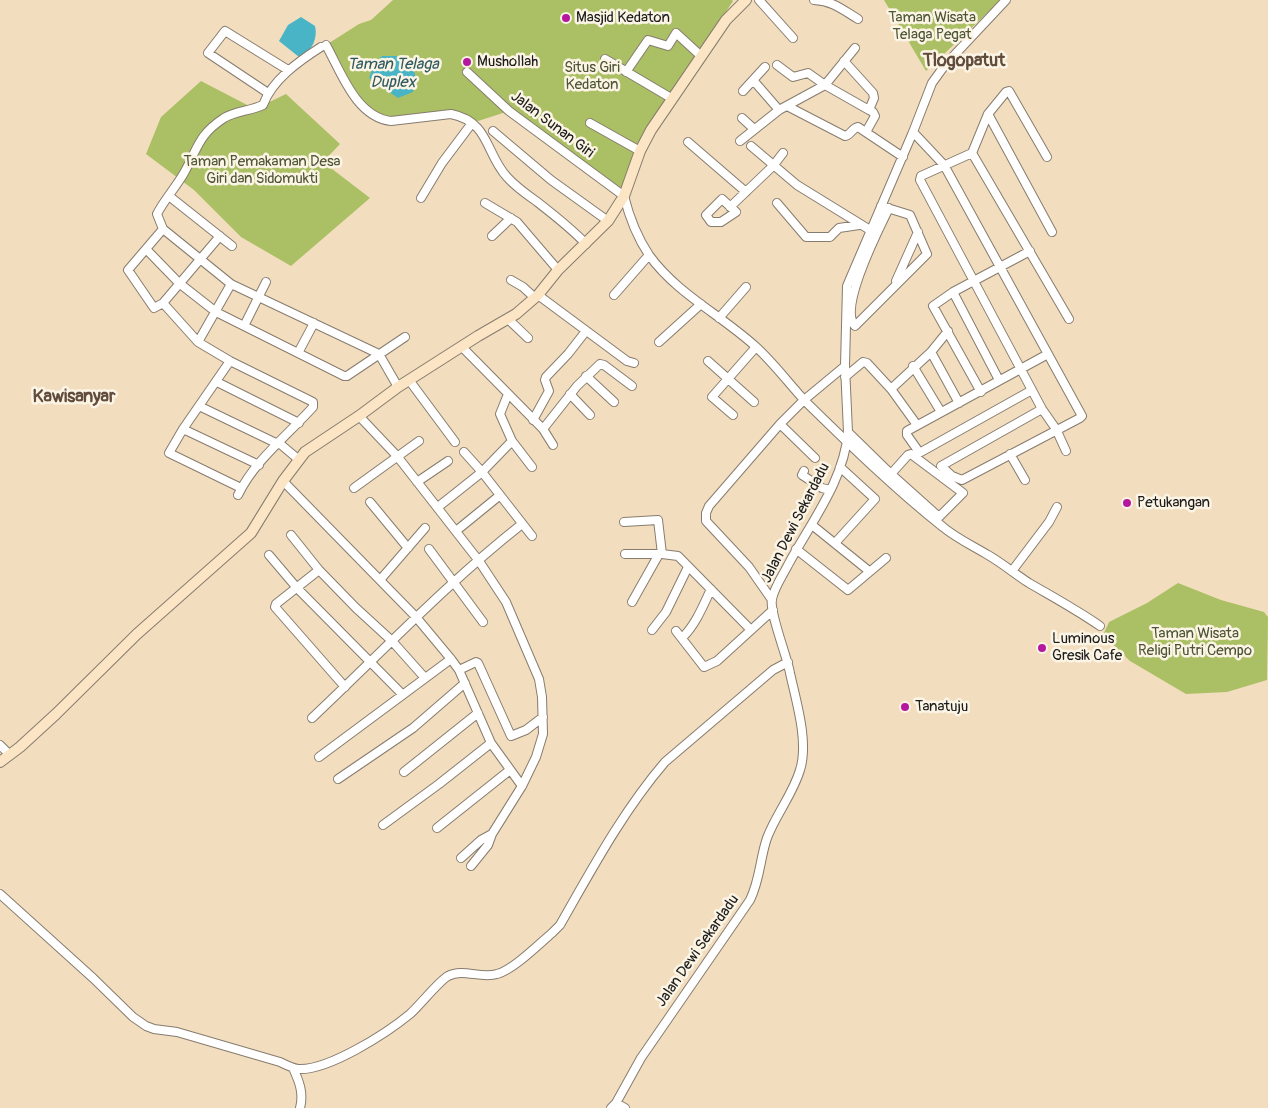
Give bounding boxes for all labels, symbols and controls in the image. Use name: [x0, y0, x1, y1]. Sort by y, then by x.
place label: Masjid Kedaton: [576, 9, 670, 27]
park label: Taman Wisata Telaga Pegat: [888, 9, 976, 44]
marker: Masjid Kedaton: [560, 12, 572, 24]
district label: Tlogopatut: [923, 50, 1005, 72]
place label: Mushollah: [477, 53, 538, 71]
water label: Taman Telaga Duplex: [347, 55, 439, 93]
marker: Mushollah: [461, 56, 473, 68]
park label: Situs Giri Kedaton: [564, 59, 620, 94]
street label: Jalan Sunan Giri: [507, 88, 597, 162]
park label: Taman Pemakaman Desa Giri dan Sidomukti: [183, 153, 341, 188]
district label: Kawisanyar: [33, 386, 115, 408]
street label: Jalan Dewi Sekardadu: [758, 460, 834, 586]
place label: Petukangan: [1137, 494, 1210, 512]
marker: Petukangan: [1121, 497, 1133, 509]
park label: Taman Wisata Religi Putri Cempo: [1138, 625, 1252, 660]
place label: Luminous Gresik Cafe: [1052, 630, 1122, 665]
marker: Luminous Gresik Cafe: [1036, 642, 1048, 654]
place label: Tanatuju: [915, 698, 968, 716]
marker: Tanatuju: [899, 701, 911, 713]
street label: Jalan Dewi Sekardadu: [653, 892, 743, 1010]

